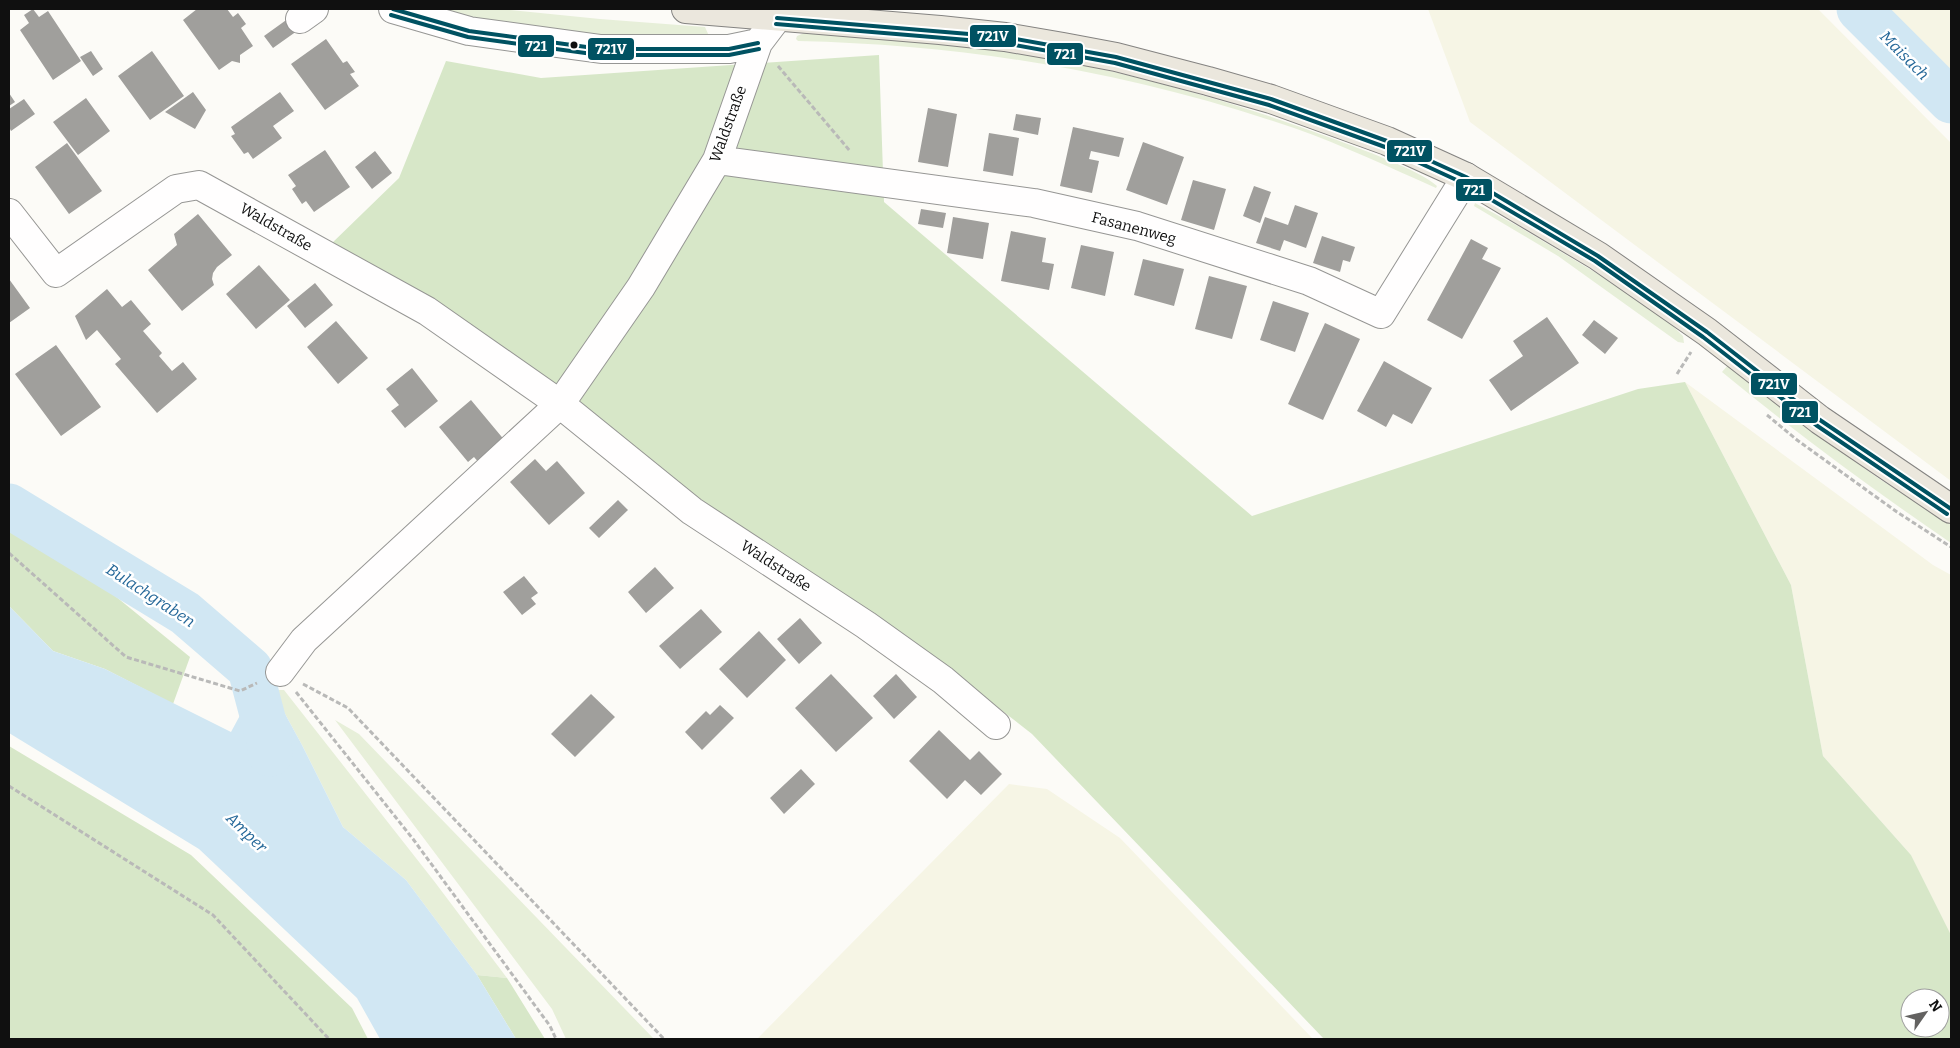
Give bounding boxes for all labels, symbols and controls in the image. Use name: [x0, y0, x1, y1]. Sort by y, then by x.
line badge: 721V: [969, 24, 1017, 48]
water label: Maisach: [1876, 27, 1933, 84]
text: 721V: [977, 28, 1009, 45]
line badge: 721: [517, 34, 555, 58]
line badge: 721V: [587, 37, 635, 61]
text: 721: [525, 38, 547, 55]
unlabelled marker: [569, 40, 579, 50]
text: 721V: [595, 41, 627, 58]
line badge: 721: [1046, 42, 1084, 66]
text: 721: [1054, 46, 1076, 63]
street label: Waldstraße: [706, 83, 750, 165]
line badge: 721V: [1386, 139, 1433, 163]
text: 721V: [1394, 143, 1426, 160]
line badge: 721: [1455, 178, 1493, 202]
text: 721: [1463, 182, 1485, 199]
street label: Waldstraße: [237, 199, 315, 255]
street label: Fasanenweg: [1090, 208, 1178, 248]
line badge: 721V: [1750, 372, 1798, 396]
text: 721V: [1758, 376, 1790, 393]
line badge: 721: [1781, 400, 1819, 424]
text: 721: [1789, 404, 1811, 421]
street label: Waldstraße: [737, 537, 815, 595]
water label: Bulachgraben: [103, 560, 199, 631]
water label: Amper: [222, 808, 272, 857]
north arrow: [1900, 988, 1950, 1038]
text: N: [1925, 997, 1946, 1015]

